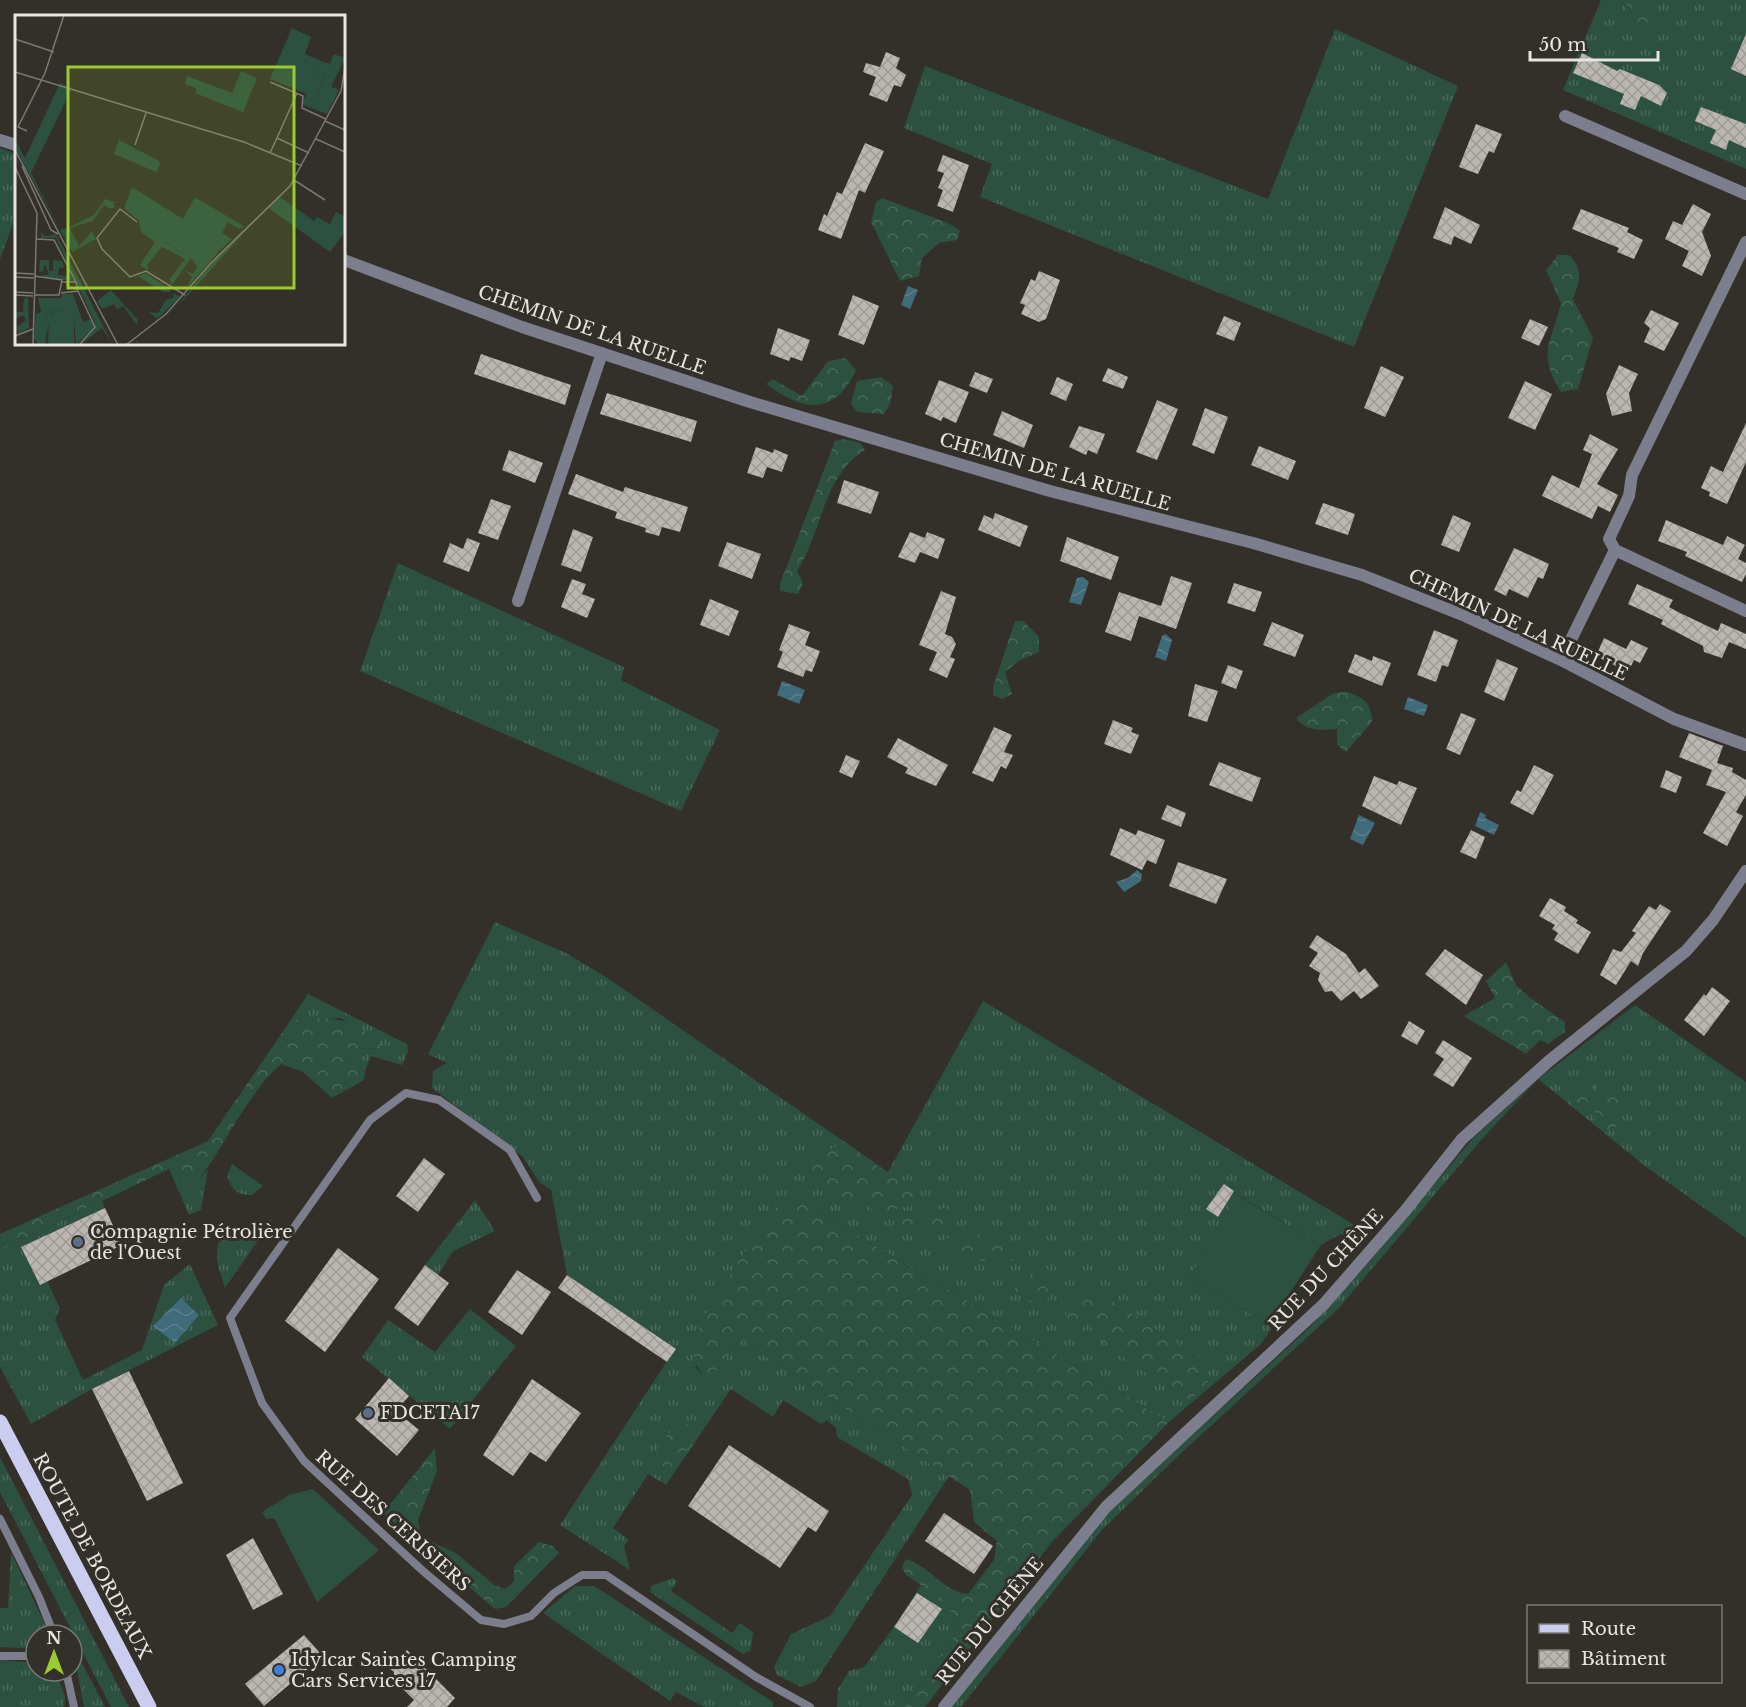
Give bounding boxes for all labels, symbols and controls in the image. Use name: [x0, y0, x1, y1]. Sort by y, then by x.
inset map: [15, 15, 345, 345]
scale bar: [1530, 24, 1658, 62]
text: 50 m: [1539, 34, 1587, 56]
street label: CHEMIN DE LA RUELLE: [475, 281, 709, 379]
street label: CHEMIN DE LA RUELLE: [937, 428, 1173, 516]
street label: CHEMIN DE LA RUELLE: [1405, 564, 1631, 686]
street label: RUE DU CHÊNE: [1264, 1204, 1388, 1335]
place label: Compagnie Pétrolière de l'Ouest: [90, 1221, 293, 1264]
marker: Compagnie Pétrolière de l'Ouest: [71, 1235, 85, 1249]
place label: FDCETA17: [380, 1402, 481, 1424]
marker: FDCETA17: [361, 1406, 375, 1420]
street label: RUE DES CERISIERS: [311, 1446, 475, 1596]
street label: ROUTE DE BORDEAUX: [28, 1449, 156, 1663]
street label: RUE DU CHÊNE: [931, 1552, 1048, 1689]
legend: [1527, 1605, 1722, 1683]
text: Route: [1581, 1618, 1636, 1640]
north arrow: [24, 1623, 84, 1683]
text: N: [46, 1628, 62, 1648]
text: Bâtiment: [1581, 1648, 1667, 1670]
place label: Idylcar Saintes Camping Cars Services 17: [291, 1649, 516, 1692]
marker: Idylcar Saintes Camping Cars Services 17: [272, 1663, 286, 1677]

